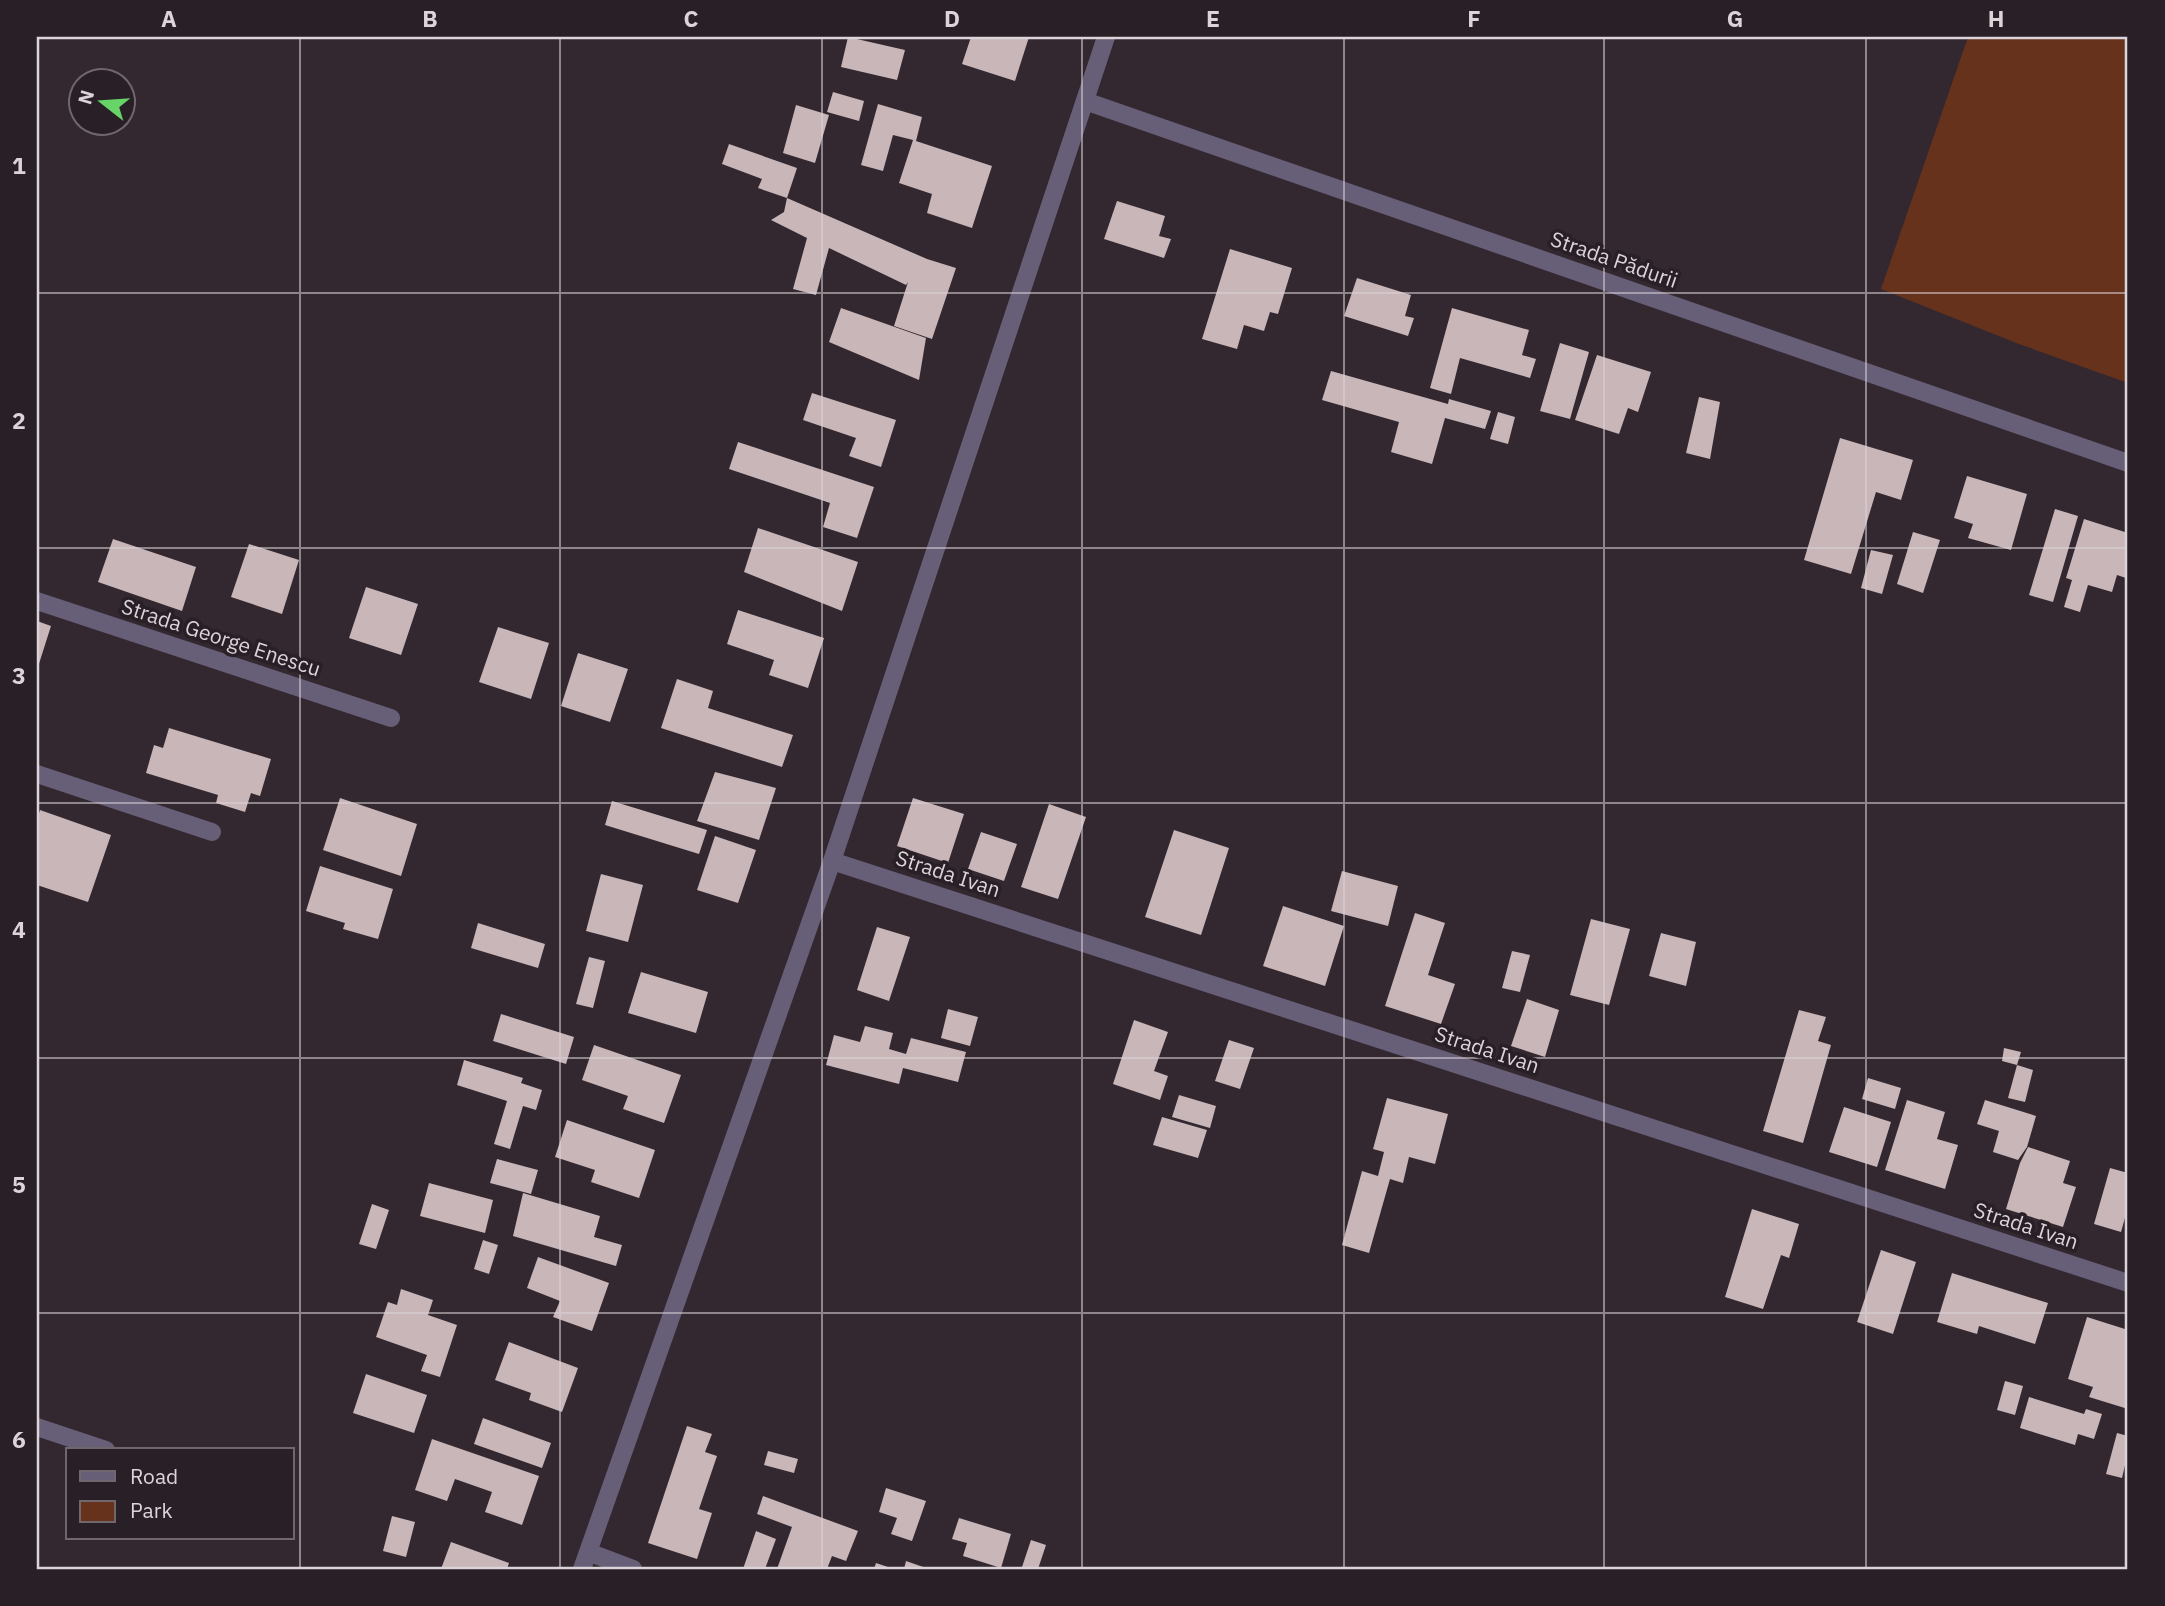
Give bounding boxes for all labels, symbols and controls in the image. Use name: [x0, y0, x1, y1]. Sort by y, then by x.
text: A: [161, 3, 177, 33]
text: B: [422, 3, 438, 33]
text: C: [684, 3, 699, 33]
text: D: [944, 3, 960, 33]
text: E: [1206, 3, 1220, 33]
text: F: [1467, 3, 1481, 33]
text: G: [1727, 3, 1743, 33]
text: H: [1988, 3, 2004, 33]
north arrow: [66, 66, 136, 136]
text: N: [72, 87, 99, 107]
text: 1: [12, 150, 26, 180]
street label: Strada Pădurii: [1547, 224, 1682, 294]
text: 2: [12, 405, 26, 435]
street label: Strada George Enescu: [118, 592, 324, 682]
text: 3: [12, 660, 26, 690]
street label: Strada Ivan: [892, 843, 1004, 903]
text: 4: [12, 914, 26, 944]
street label: Strada Ivan: [1431, 1019, 1543, 1079]
text: 5: [12, 1169, 26, 1199]
street label: Strada Ivan: [1970, 1195, 2082, 1255]
text: 6: [12, 1424, 26, 1454]
legend: [66, 1448, 294, 1540]
text: Road: [130, 1462, 178, 1490]
text: Park: [130, 1496, 173, 1524]

